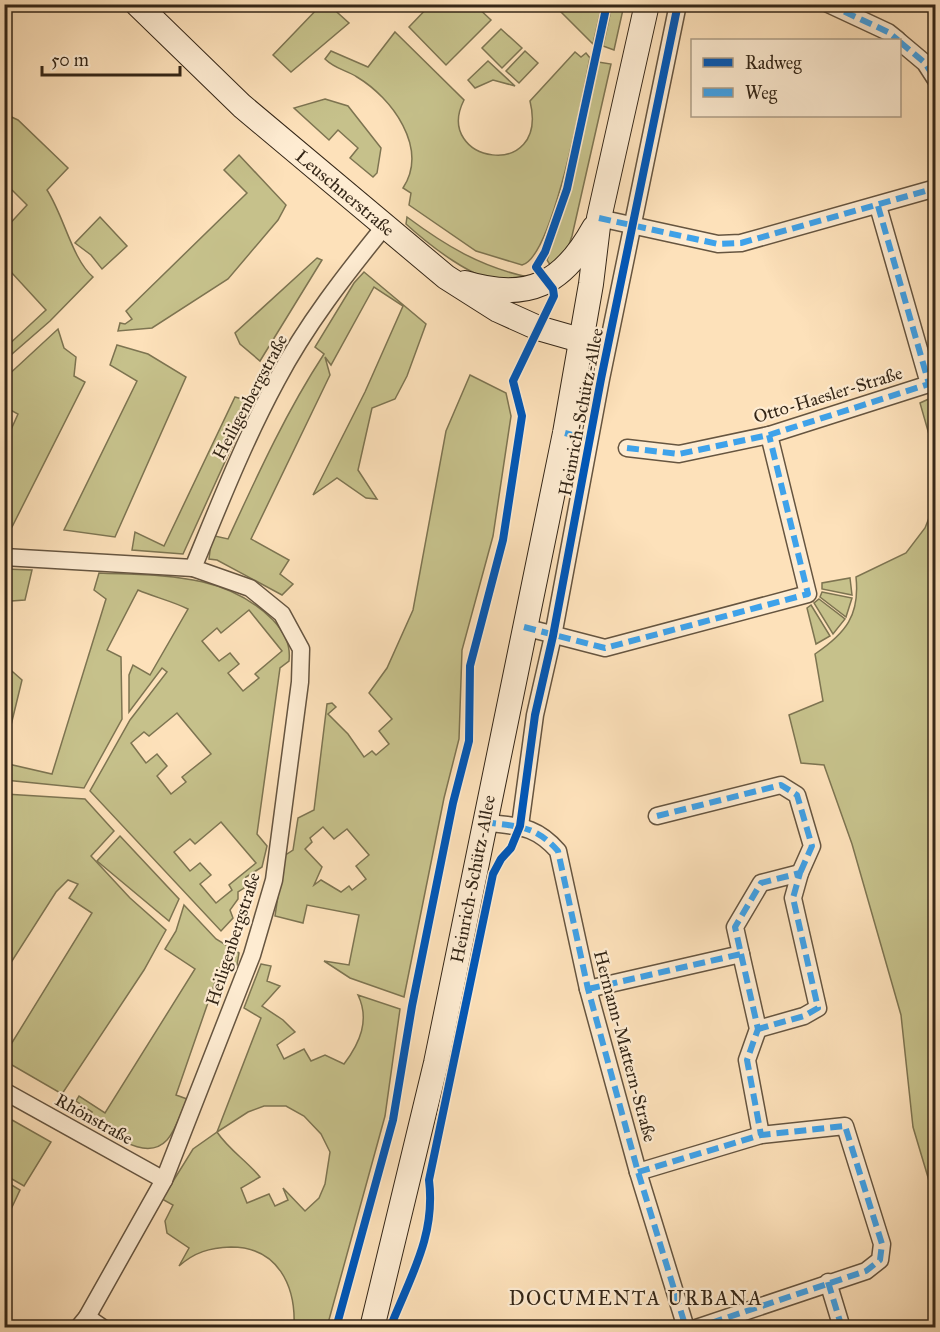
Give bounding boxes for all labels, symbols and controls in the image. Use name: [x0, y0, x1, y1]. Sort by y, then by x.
scale bar: [42, 39, 180, 77]
legend: [691, 39, 901, 117]
text: 50 m: [51, 49, 89, 71]
text: Radweg: [745, 52, 802, 75]
text: Weg: [745, 82, 778, 105]
street label: Leuschnerstraße: [291, 145, 399, 241]
street label: Heinrich-Schütz-Allee: [554, 326, 608, 498]
street label: Heiligenbergstraße: [208, 331, 293, 464]
street label: Otto-Haesler-Straße: [751, 362, 905, 428]
street label: Heinrich-Schütz-Allee: [446, 793, 500, 965]
street label: Heiligenbergstraße: [201, 870, 266, 1009]
street label: Hermann-Mattern-Straße: [589, 948, 661, 1144]
street label: Rhönstraße: [51, 1089, 137, 1149]
district label: DOCUMENTA URBANA: [509, 1286, 763, 1310]

